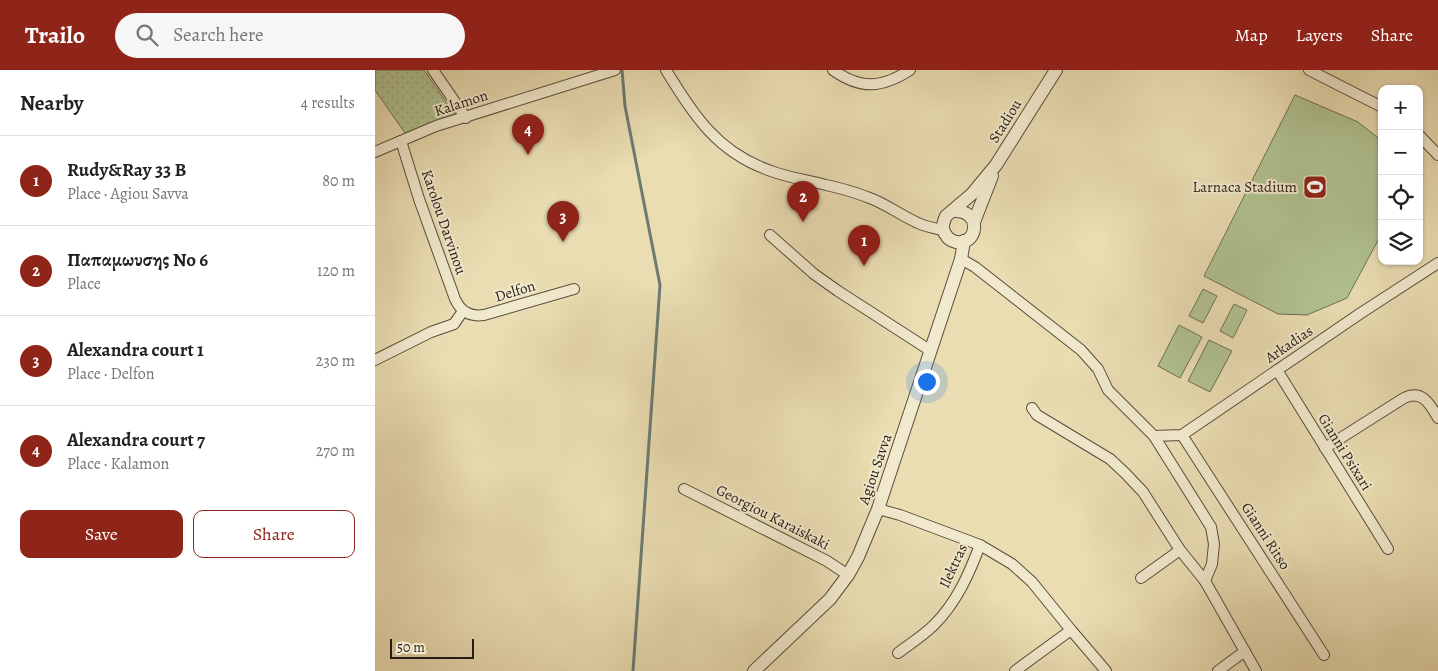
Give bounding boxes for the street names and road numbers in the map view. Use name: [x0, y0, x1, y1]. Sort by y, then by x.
street label: Kalamon: [432, 85, 490, 121]
street label: Stadiou: [984, 95, 1027, 147]
street label: Karolou Darvinou: [417, 167, 472, 278]
street label: Delfon: [492, 275, 538, 307]
street label: Arkadias: [1260, 321, 1317, 368]
street label: Gianni Psixari: [1313, 410, 1377, 494]
street label: Agiou Savva: [853, 431, 896, 508]
street label: Georgiou Karaiskaki: [713, 480, 833, 554]
street label: Gianni Ritso: [1237, 499, 1295, 573]
street label: Ilektras: [934, 541, 972, 591]

